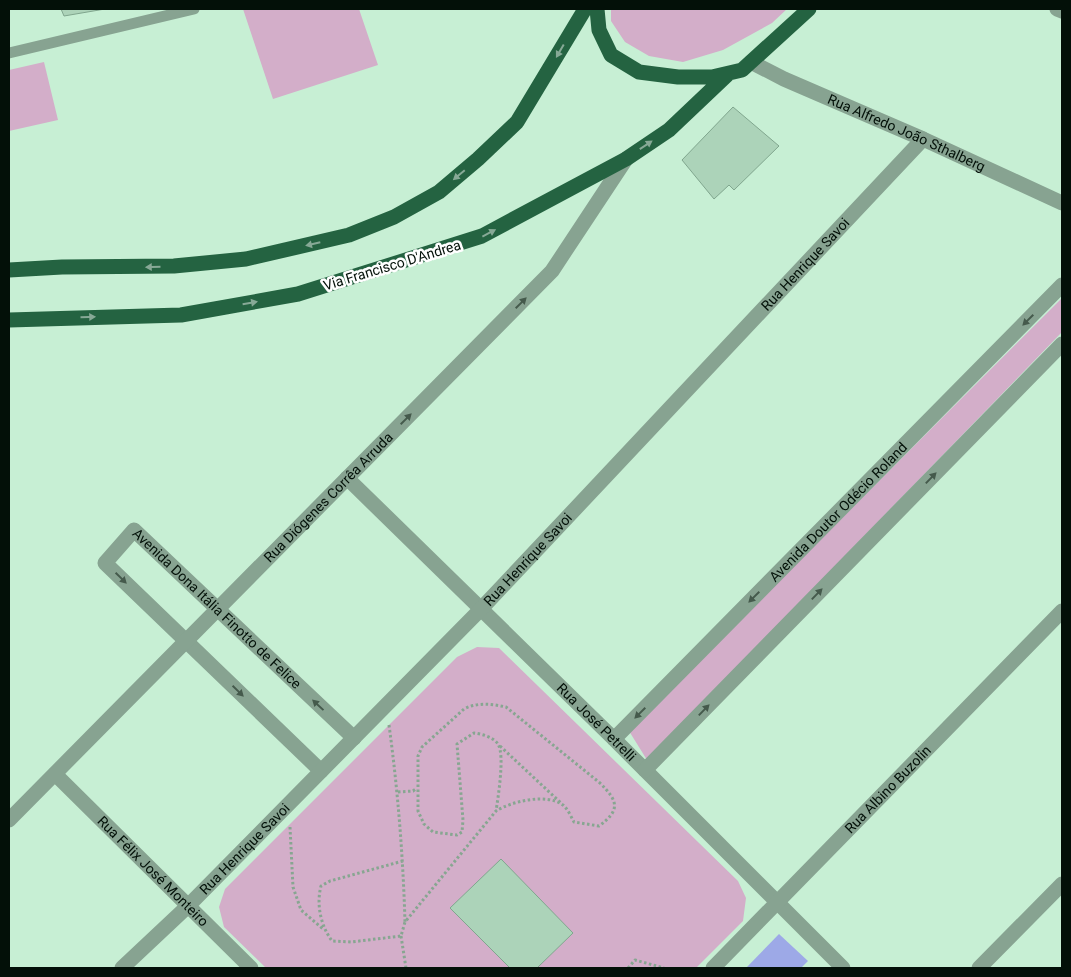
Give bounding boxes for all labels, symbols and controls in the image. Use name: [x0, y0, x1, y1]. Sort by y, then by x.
one-way arrow: [556, 44, 565, 57]
street label: Rua Alfredo João Sthalberg: [825, 91, 988, 175]
one-way arrow: [640, 140, 653, 150]
one-way arrow: [452, 170, 465, 181]
street label: Rua Henrique Savoi: [758, 215, 853, 314]
one-way arrow: [482, 229, 496, 237]
street label: Via Francisco D'Andrea: [321, 236, 463, 294]
one-way arrow: [306, 240, 321, 248]
one-way arrow: [145, 263, 161, 271]
one-way arrow: [514, 297, 526, 309]
one-way arrow: [242, 298, 258, 306]
one-way arrow: [81, 313, 97, 321]
one-way arrow: [1022, 314, 1034, 326]
one-way arrow: [400, 413, 412, 425]
street label: Rua Diógenes Corrêa Arruda: [261, 429, 396, 565]
street label: Avenida Doutor Odécio Roland: [766, 439, 910, 585]
one-way arrow: [925, 472, 937, 484]
street label: Rua Henrique Savoi: [480, 510, 575, 609]
street label: Avenida Dona Itália Finotto de Felice: [129, 525, 305, 692]
one-way arrow: [115, 572, 127, 584]
one-way arrow: [811, 589, 823, 601]
one-way arrow: [748, 591, 760, 603]
street label: Rua José Petrelli: [554, 680, 639, 764]
one-way arrow: [232, 685, 244, 697]
one-way arrow: [313, 699, 325, 711]
one-way arrow: [698, 705, 710, 717]
one-way arrow: [634, 707, 646, 719]
street label: Rua Albino Buzolin: [841, 742, 934, 836]
street label: Rua Henrique Savoi: [196, 800, 293, 898]
street label: Rua Félix José Monteiro: [94, 813, 212, 929]

